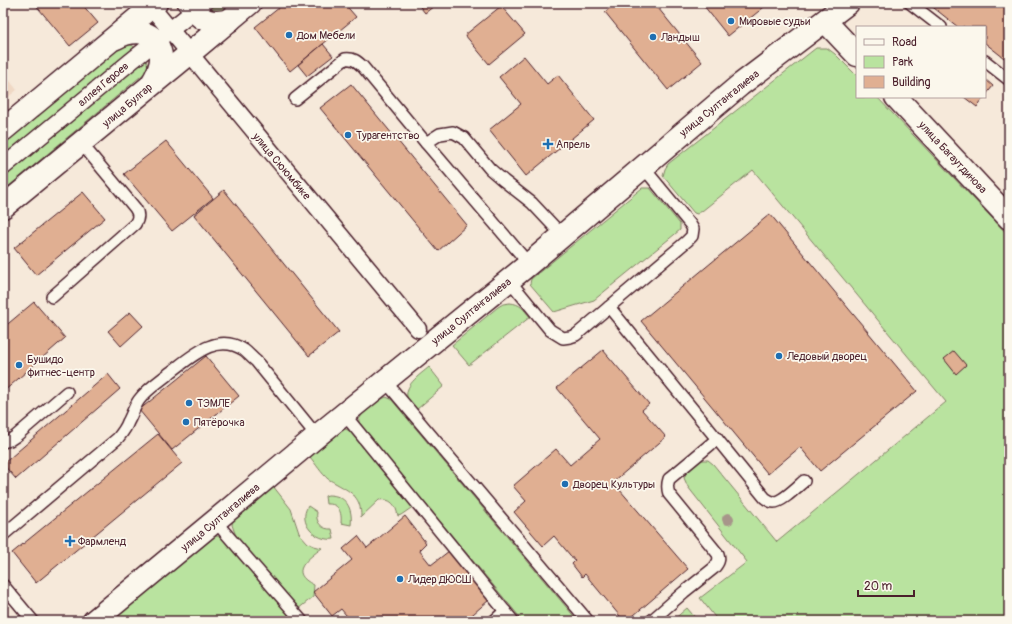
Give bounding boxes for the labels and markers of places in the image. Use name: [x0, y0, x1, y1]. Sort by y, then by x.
place label: Мировые судьи: [739, 15, 810, 28]
marker: Мировые судьи: [726, 16, 736, 26]
place label: Дом Мебели: [296, 29, 355, 42]
marker: Дом Мебели: [284, 30, 294, 40]
place label: Ландыш: [660, 31, 700, 44]
marker: Ландыш: [648, 32, 658, 42]
place label: Турагентство: [356, 129, 420, 142]
marker: Турагентство: [343, 130, 353, 140]
place label: Апрель: [556, 138, 590, 151]
marker: Апрель: [543, 139, 553, 149]
place label: Ледовый дворец: [786, 350, 867, 363]
marker: Ледовый дворец: [774, 351, 784, 361]
place label: Бушидо фитнес-центр: [27, 353, 95, 379]
marker: Бушидо фитнес-центр: [14, 360, 24, 370]
place label: ТЭМЛЕ: [197, 397, 230, 410]
marker: ТЭМЛЕ: [184, 398, 194, 408]
place label: Пятёрочка: [194, 416, 245, 429]
marker: Пятёрочка: [181, 417, 191, 427]
place label: Дворец Культуры: [572, 478, 655, 491]
marker: Дворец Культуры: [560, 479, 570, 489]
place label: Фармленд: [78, 535, 127, 548]
marker: Фармленд: [65, 536, 75, 546]
place label: Лидер ДЮСШ: [407, 573, 471, 586]
marker: Лидер ДЮСШ: [395, 574, 405, 584]

